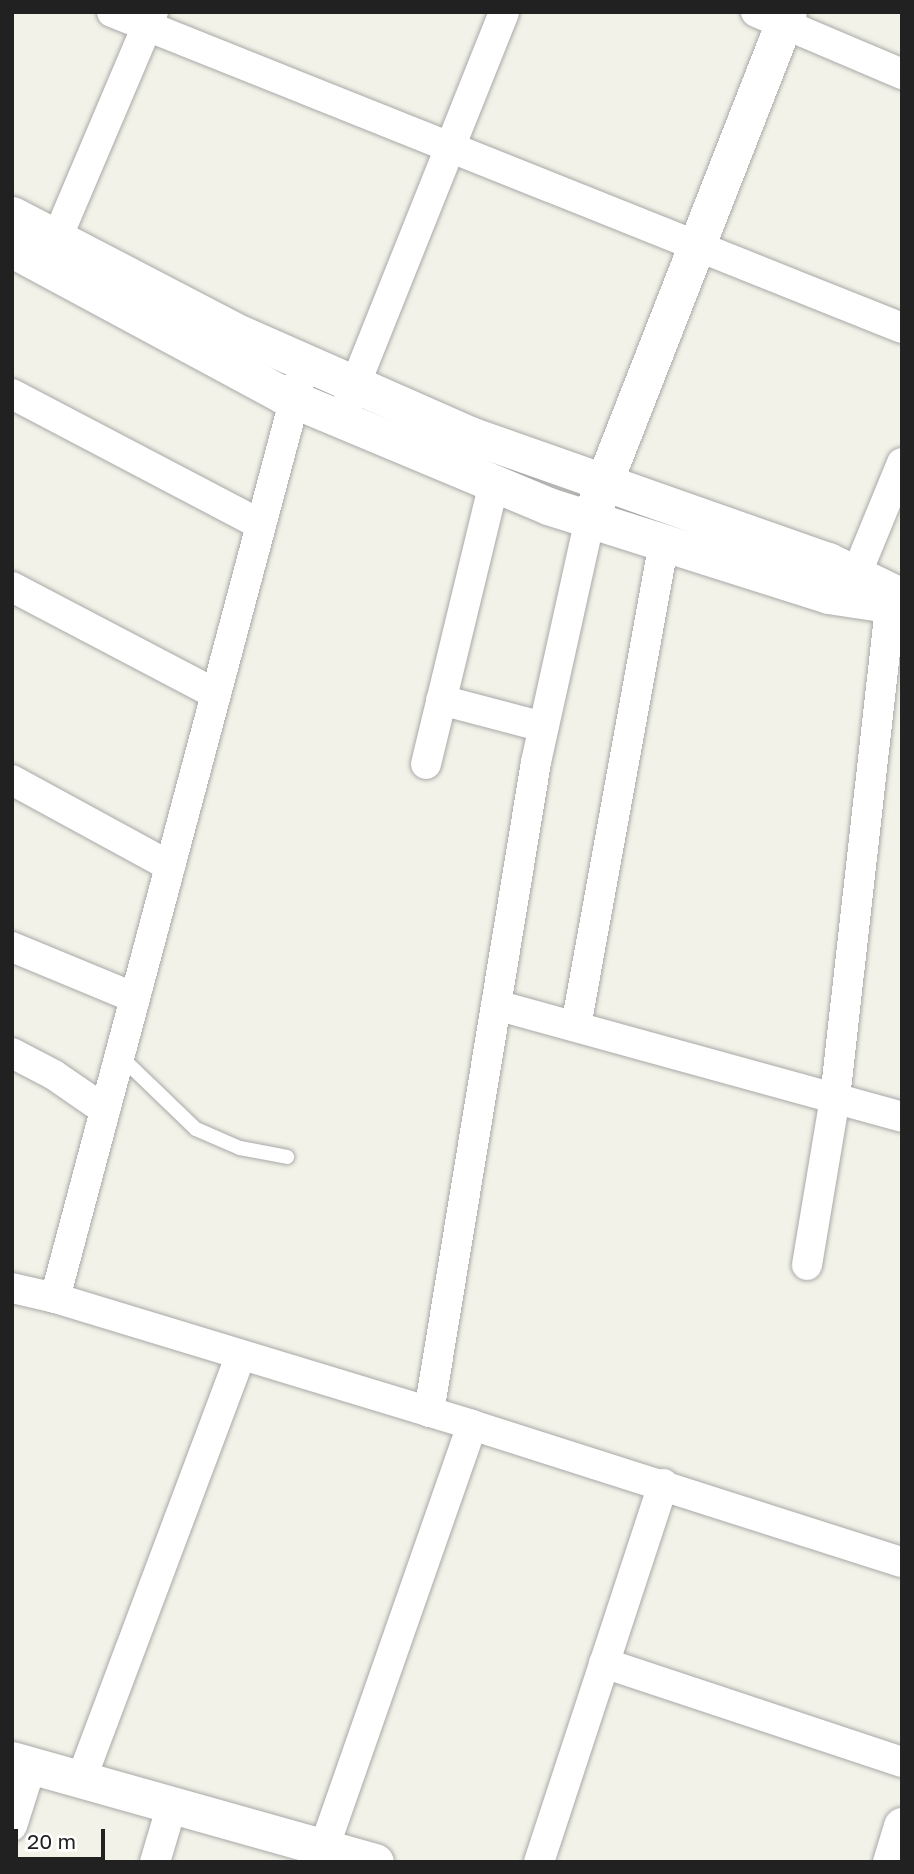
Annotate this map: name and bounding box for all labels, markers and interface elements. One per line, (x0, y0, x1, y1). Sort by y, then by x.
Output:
scale bar (18, 1814, 108, 1858)
text: 20 m (27, 1828, 76, 1854)

